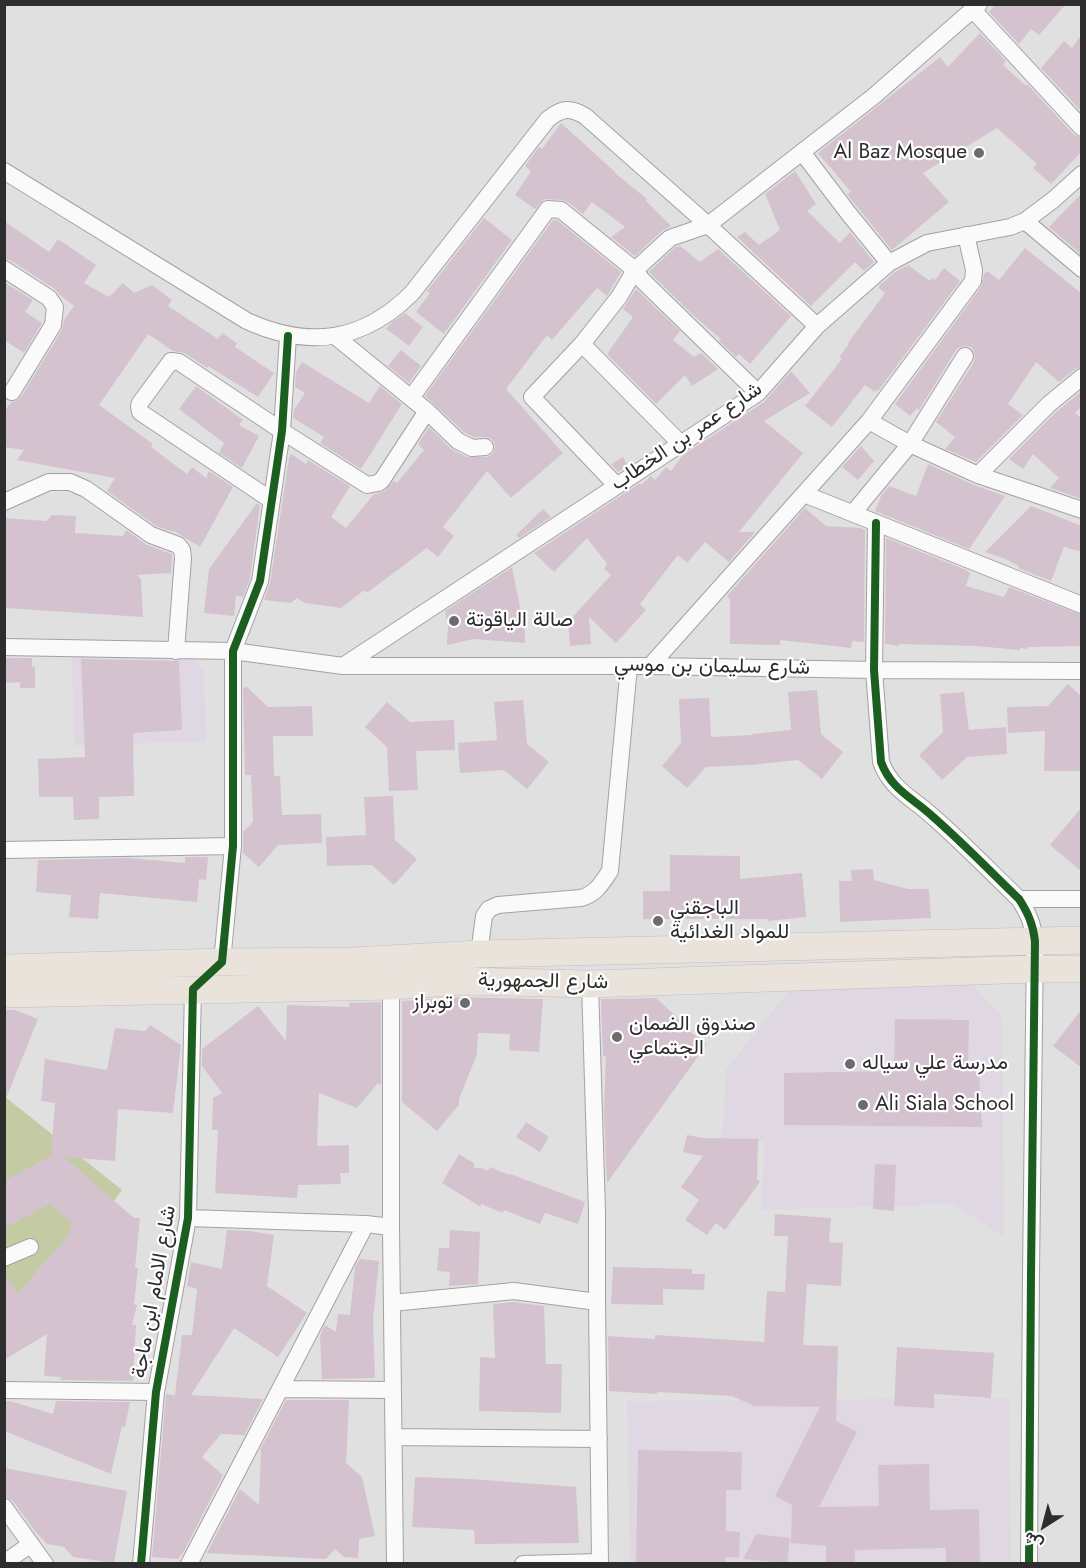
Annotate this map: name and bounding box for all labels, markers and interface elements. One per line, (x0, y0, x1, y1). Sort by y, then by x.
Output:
place label: Al Baz Mosque (833, 140, 967, 166)
marker: Al Baz Mosque (972, 146, 986, 160)
street label: شارع عمر بن الخطاب (607, 377, 767, 497)
place label: صالة الياقوتة (466, 608, 573, 634)
marker: صالة الياقوتة (447, 614, 461, 628)
street label: شارع سليمان بن موسي (614, 653, 810, 681)
place label: الباجقني للمواد الغدائية (670, 896, 789, 946)
marker: الباجقني للمواد الغدائية (651, 914, 665, 928)
street label: شارع الجمهورية (478, 968, 608, 996)
place label: توبراز (412, 990, 453, 1016)
marker: توبراز (458, 996, 472, 1010)
place label: صندوق الضمان الجتماعي (629, 1012, 756, 1062)
marker: صندوق الضمان الجتماعي (610, 1030, 624, 1044)
place label: مدرسة علي سياله (862, 1051, 1008, 1077)
marker: مدرسة علي سياله (843, 1057, 857, 1071)
place label: Ali Siala School (875, 1092, 1014, 1118)
marker: Ali Siala School (856, 1098, 870, 1112)
street label: شارع الامام ابن ماجة (127, 1204, 183, 1380)
north arrow (1014, 1496, 1074, 1556)
text: ش (1019, 1526, 1048, 1556)

